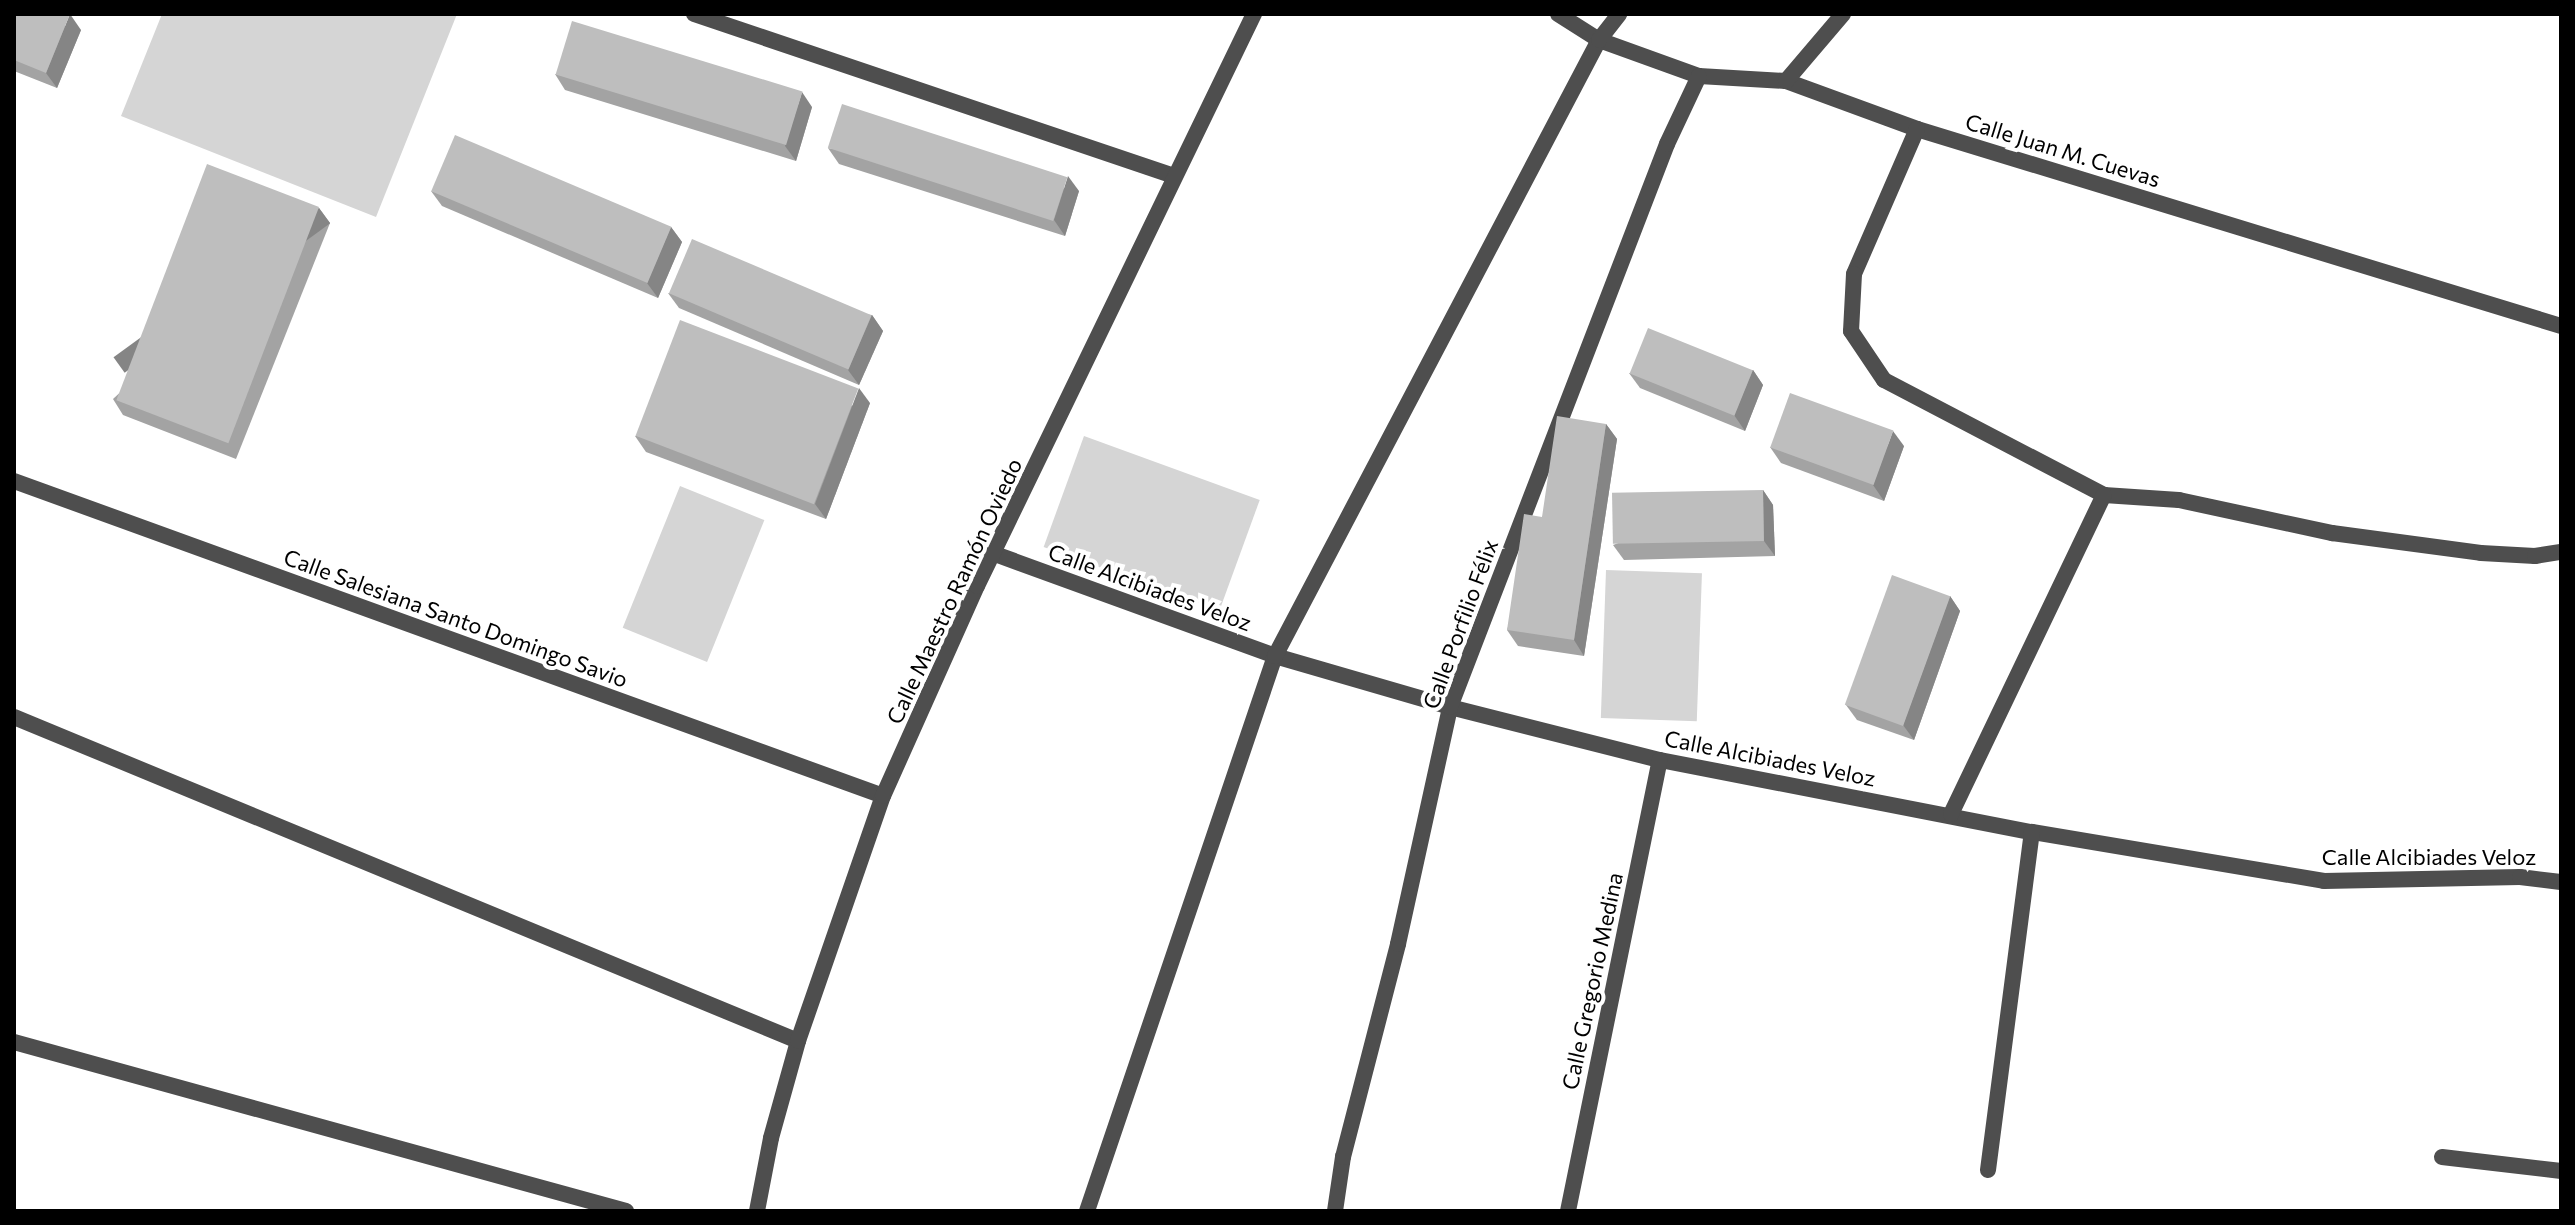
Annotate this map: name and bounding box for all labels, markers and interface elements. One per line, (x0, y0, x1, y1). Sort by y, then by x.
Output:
street label: Calle Juan M. Cuevas (1962, 108, 2164, 192)
street label: Calle Maestro Ramón Oviedo (881, 454, 1027, 728)
street label: Calle Porfilio Félix (1417, 536, 1503, 712)
street label: Calle Alcibiades Veloz (1045, 538, 1255, 636)
street label: Calle Salesiana Santo Domingo Savio (280, 543, 632, 693)
street label: Calle Alcibiades Veloz (1662, 725, 1878, 791)
street label: Calle Alcibiades Veloz (2322, 844, 2536, 870)
street label: Calle Gregorio Medina (1556, 870, 1628, 1092)

